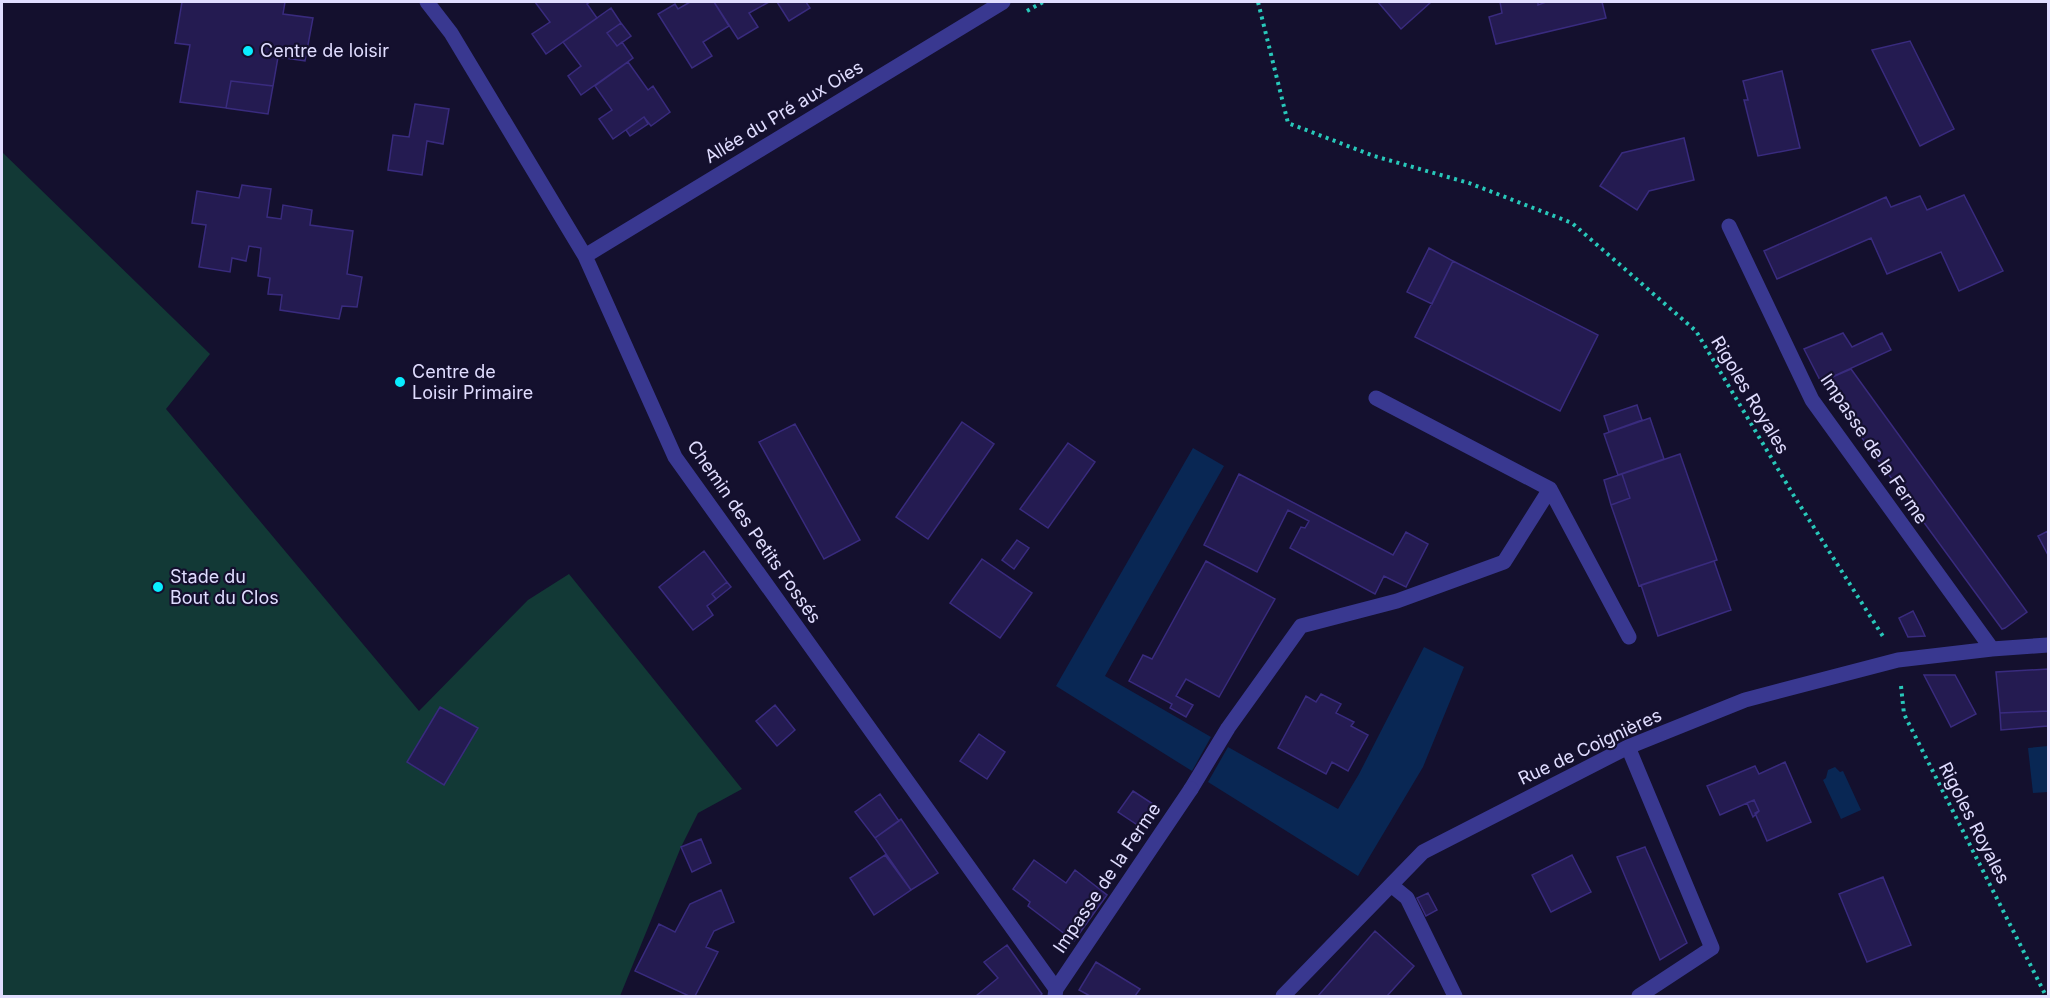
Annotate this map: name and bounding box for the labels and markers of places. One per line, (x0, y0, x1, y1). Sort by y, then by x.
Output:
place label: Centre de loisir (260, 40, 389, 61)
marker: Centre de loisir (241, 44, 255, 58)
place label: Centre de Loisir Primaire (412, 361, 533, 403)
marker: Centre de Loisir Primaire (393, 375, 407, 389)
place label: Stade du Bout du Clos (170, 566, 279, 608)
marker: Stade du Bout du Clos (151, 580, 165, 594)

